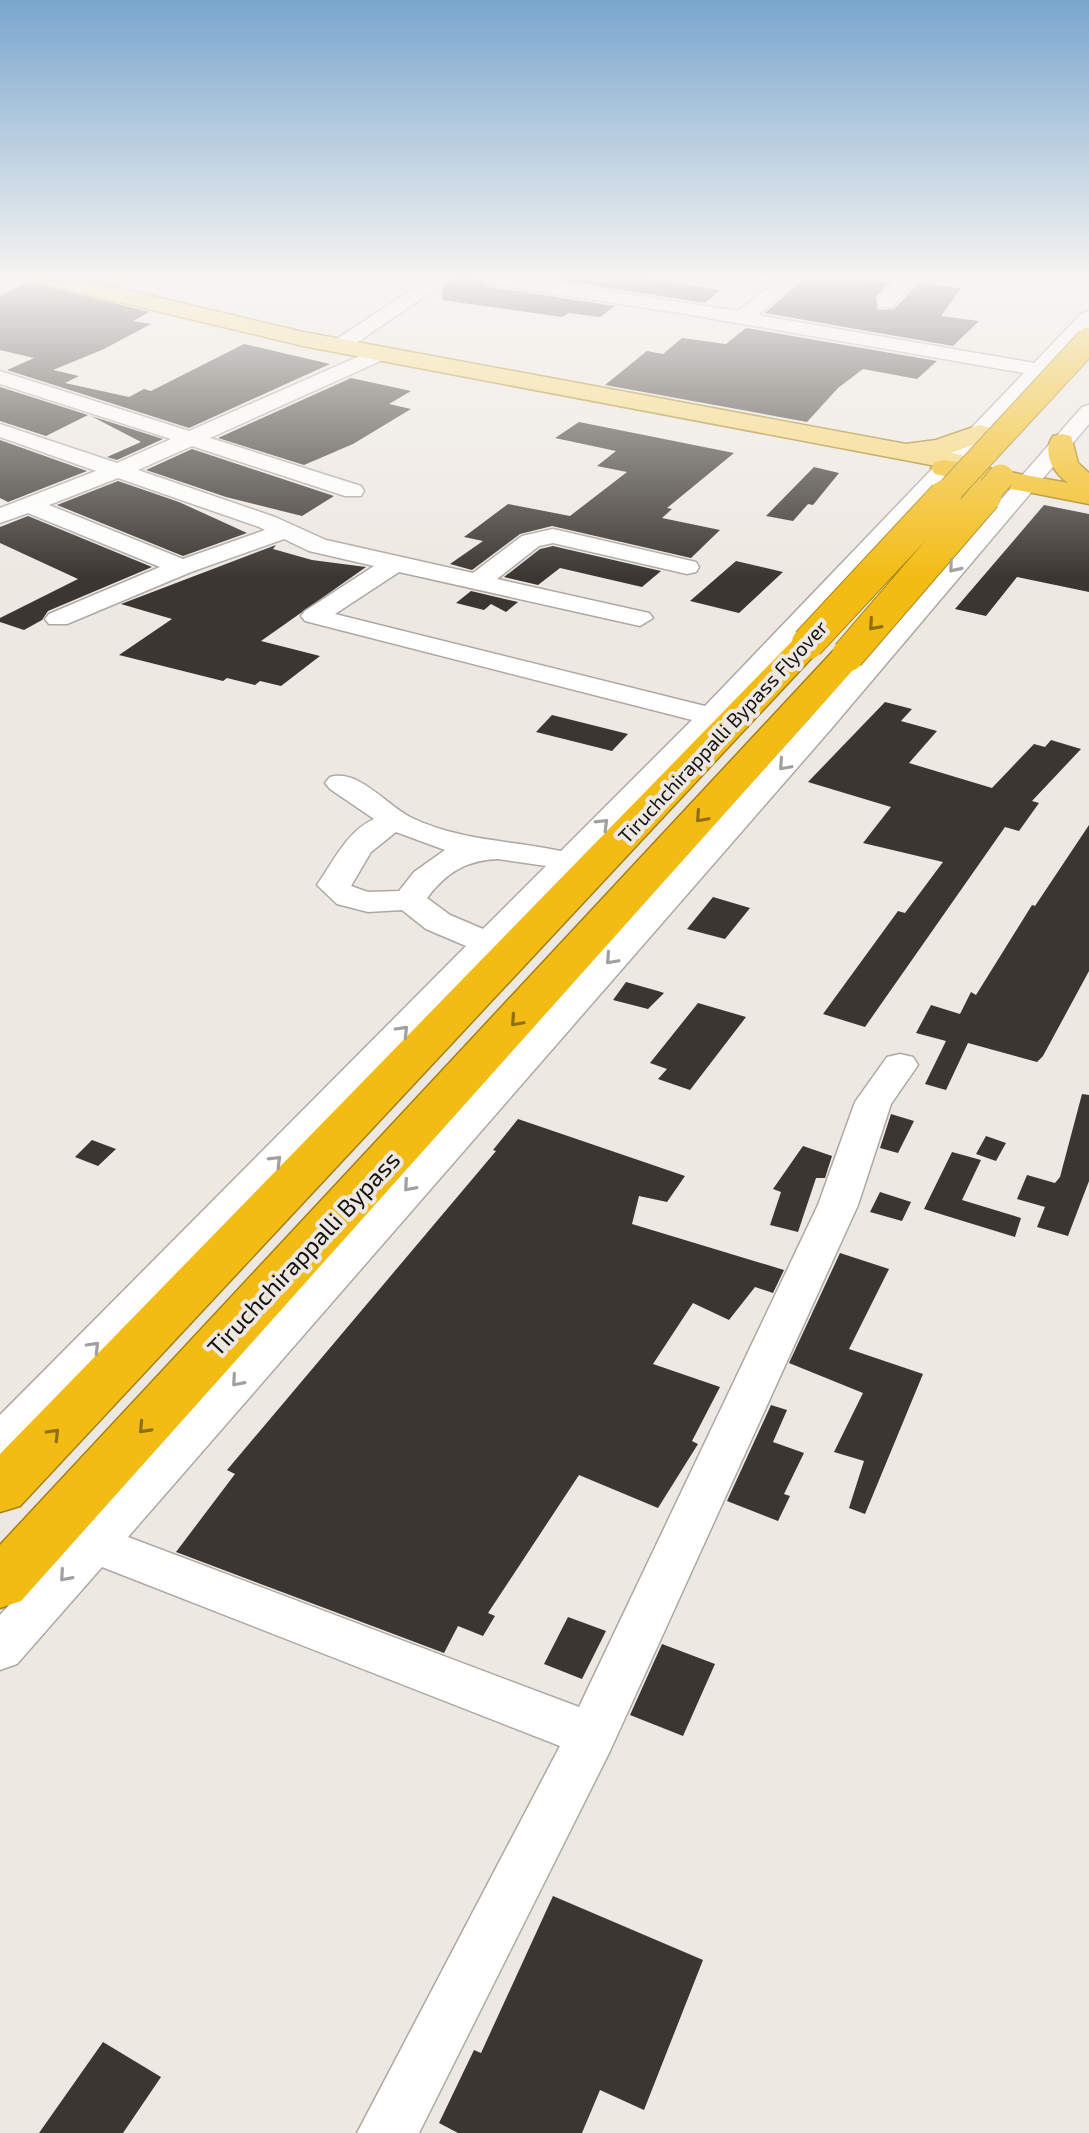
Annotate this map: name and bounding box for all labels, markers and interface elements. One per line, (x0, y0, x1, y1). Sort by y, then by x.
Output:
one-way arrow (949, 558, 963, 573)
street label: Tiruchchirappalli Bypass Flyover (613, 615, 832, 848)
one-way arrow (869, 616, 884, 630)
one-way arrow (780, 755, 794, 770)
one-way arrow (697, 807, 711, 822)
one-way arrow (594, 819, 608, 833)
one-way arrow (607, 949, 621, 964)
one-way arrow (512, 1012, 526, 1027)
one-way arrow (393, 1026, 408, 1040)
street label: Tiruchchirappalli Bypass (201, 1145, 405, 1361)
one-way arrow (266, 1156, 281, 1170)
one-way arrow (405, 1176, 419, 1191)
one-way arrow (85, 1342, 99, 1356)
one-way arrow (233, 1371, 247, 1386)
one-way arrow (140, 1418, 154, 1433)
one-way arrow (45, 1429, 59, 1443)
one-way arrow (60, 1566, 75, 1581)

